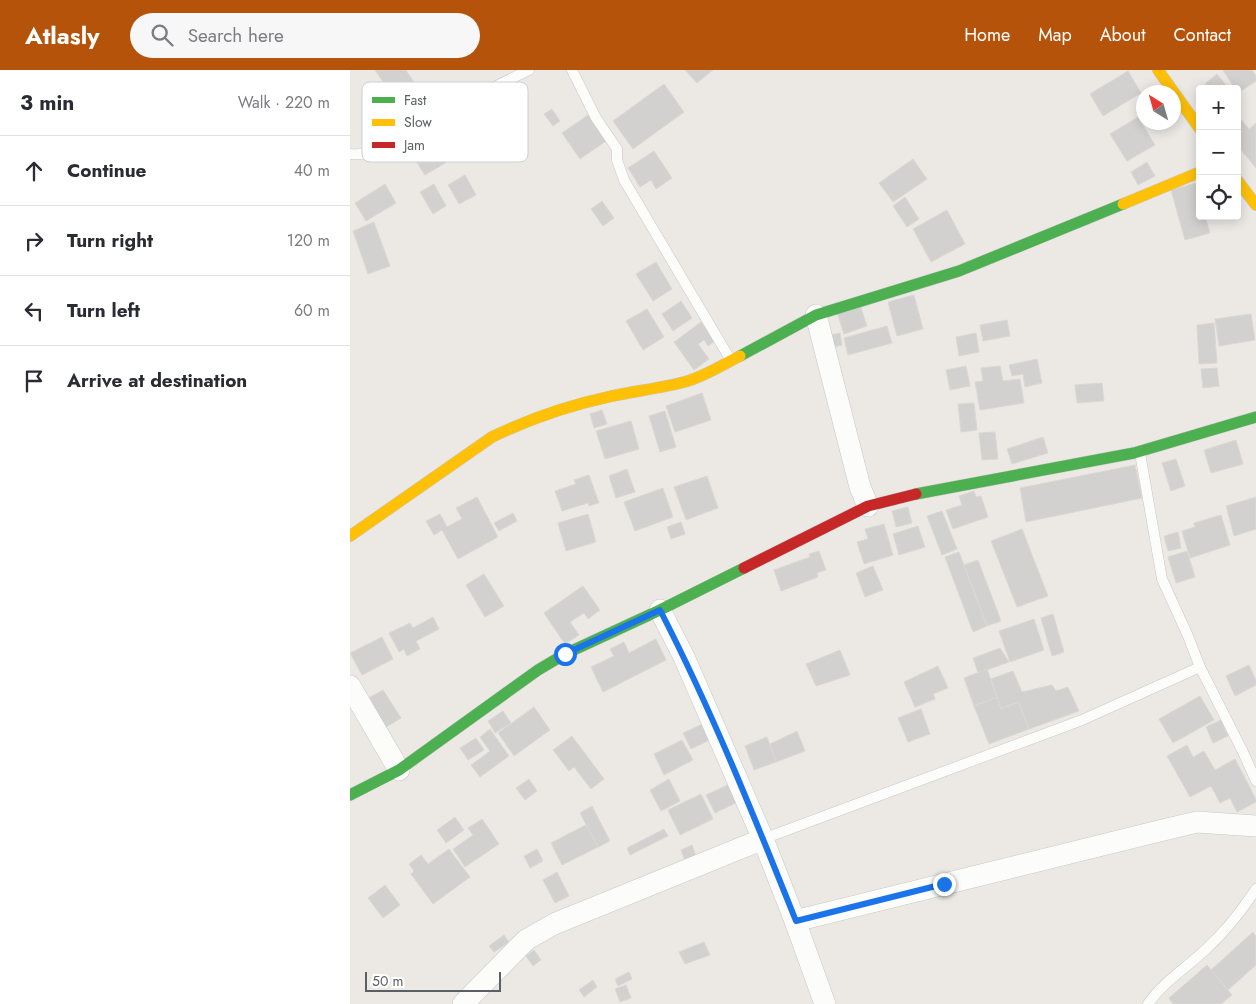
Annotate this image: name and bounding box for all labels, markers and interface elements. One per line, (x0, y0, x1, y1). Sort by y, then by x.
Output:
search box (130, 13, 480, 58)
text: Atlasly (25, 18, 100, 53)
icon: search (148, 21, 176, 49)
text: Search here (188, 22, 284, 49)
text: Home (964, 22, 1010, 48)
text: Map (1038, 22, 1072, 48)
text: About (1100, 22, 1145, 48)
text: Contact (1173, 22, 1231, 48)
legend (362, 82, 528, 162)
north arrow (1136, 85, 1181, 130)
map controls (1196, 85, 1241, 220)
button: + (1196, 85, 1241, 130)
text: 3 min (20, 88, 74, 118)
text: Fast (404, 90, 427, 110)
text: Walk · 220 m (238, 91, 330, 114)
text: Slow (404, 112, 432, 132)
button: − (1196, 130, 1241, 175)
text: Jam (402, 135, 425, 155)
icon: ahead (20, 157, 48, 185)
text: Continue (67, 157, 146, 184)
text: 40 m (294, 159, 330, 182)
button: locate (1196, 175, 1241, 220)
icon: right (20, 227, 48, 255)
text: Turn right (67, 227, 153, 254)
text: 120 m (287, 229, 330, 252)
icon: left (20, 297, 48, 325)
text: Turn left (67, 297, 140, 324)
text: 60 m (294, 299, 330, 322)
icon: arrive (20, 367, 48, 395)
text: Arrive at destination (67, 367, 247, 394)
route start (554, 643, 577, 666)
route end (933, 873, 956, 896)
scale bar (365, 969, 501, 992)
text: 50 m (372, 971, 403, 991)

